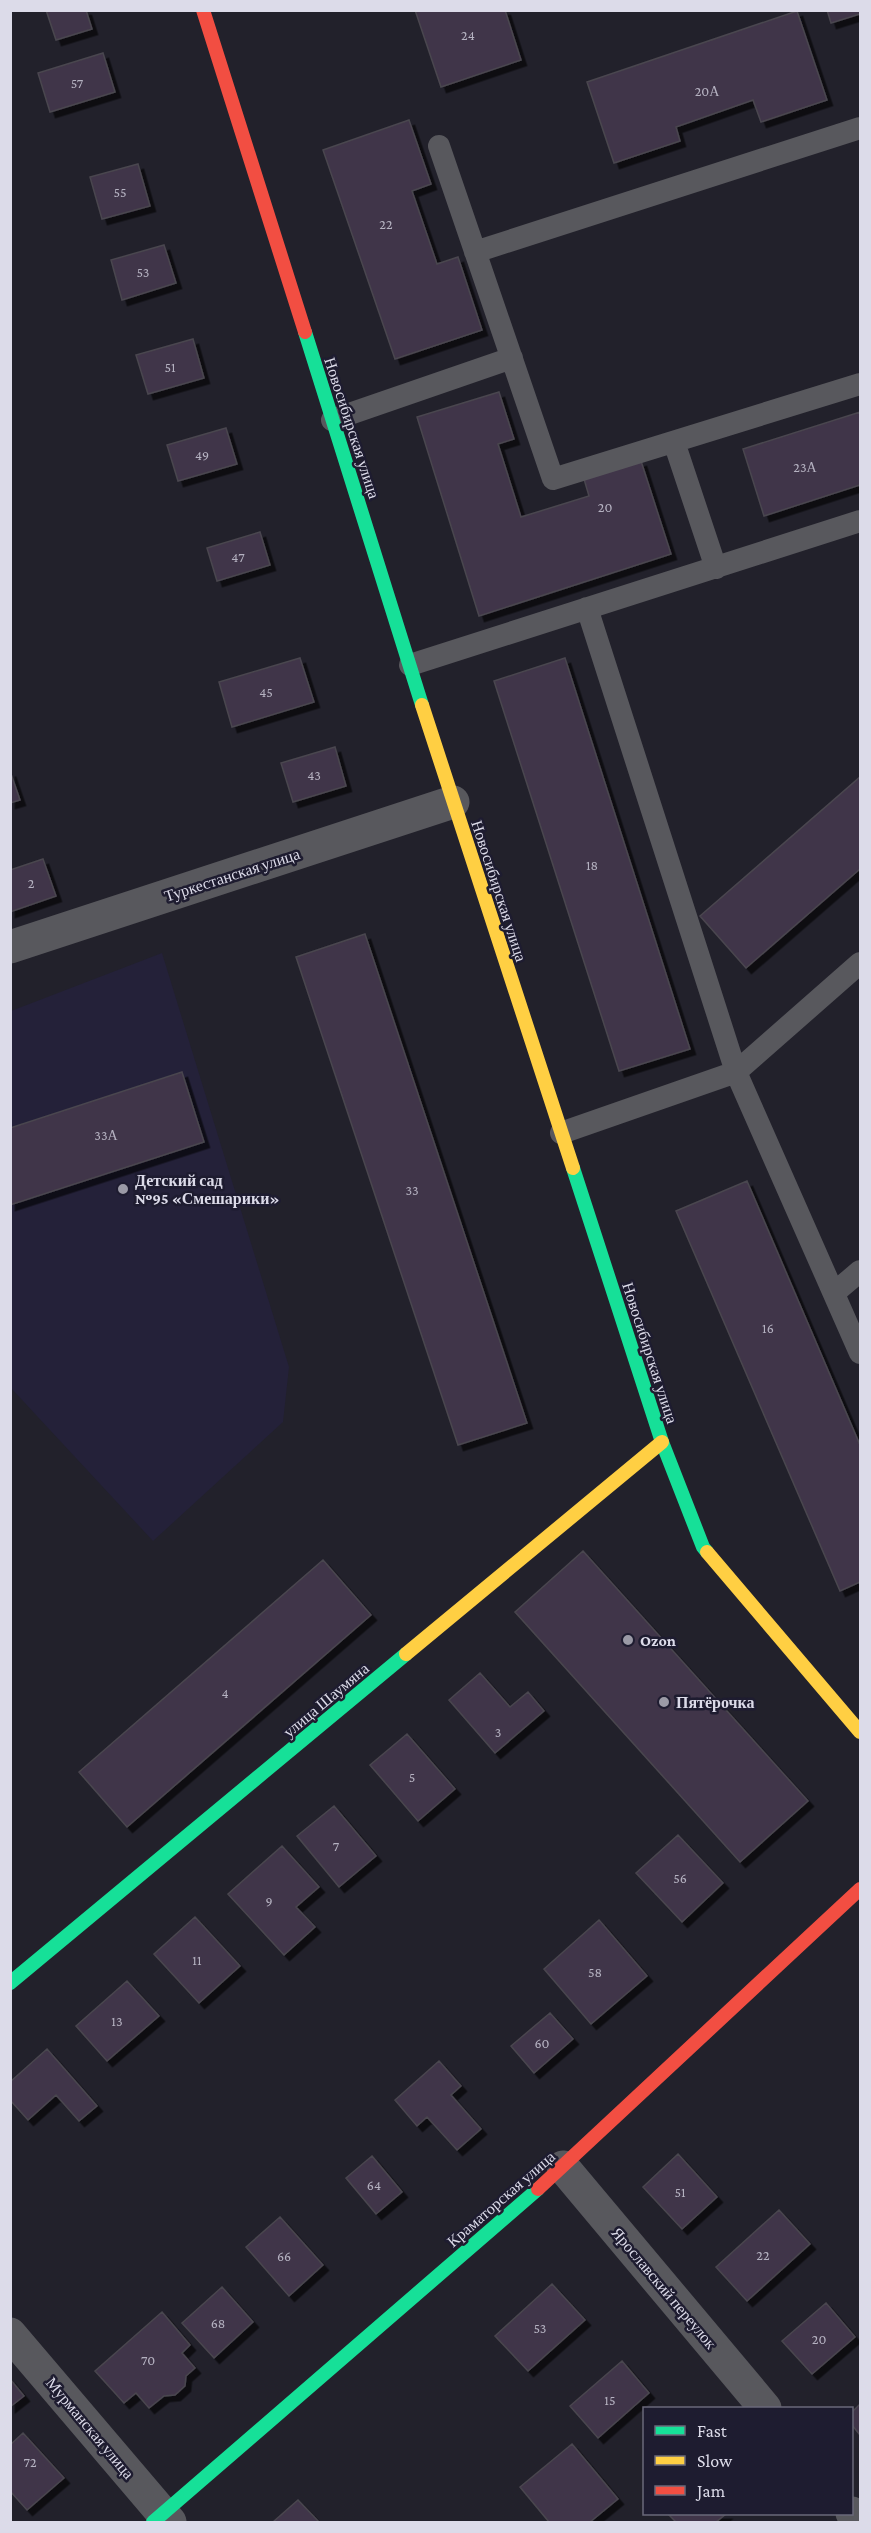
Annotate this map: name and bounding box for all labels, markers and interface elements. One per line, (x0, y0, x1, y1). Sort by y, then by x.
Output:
house number: 24 (461, 27, 475, 43)
house number: 57 (71, 75, 84, 91)
house number: 20А (695, 83, 720, 99)
house number: 55 (113, 184, 127, 200)
house number: 22 (379, 216, 393, 232)
house number: 53 (136, 264, 150, 280)
street label: Новосибирская улица (320, 355, 383, 501)
house number: 51 (164, 359, 176, 375)
house number: 49 (195, 447, 209, 463)
house number: 23А (793, 459, 818, 475)
house number: 20 (598, 499, 612, 515)
house number: 47 (231, 549, 245, 565)
house number: 45 (259, 684, 273, 700)
house number: 43 (307, 767, 321, 783)
street label: Новосибирская улица (467, 818, 530, 964)
street label: Туркестанская улица (162, 845, 302, 906)
house number: 18 (586, 857, 598, 873)
house number: 2 (28, 875, 35, 891)
house number: 33А (94, 1127, 119, 1143)
place label: Детский сад №95 «Смешарики» (135, 1172, 279, 1208)
marker: Детский сад №95 «Смешарики» (116, 1182, 130, 1196)
house number: 33 (405, 1182, 419, 1198)
street label: Новосибирская улица (618, 1280, 681, 1426)
house number: 16 (762, 1320, 774, 1336)
place label: Ozon (640, 1632, 676, 1649)
marker: Ozon (621, 1633, 635, 1647)
street label: улица Шаумяна (280, 1659, 373, 1741)
house number: 4 (221, 1685, 229, 1701)
place label: Пятёрочка (676, 1694, 755, 1712)
marker: Пятёрочка (657, 1695, 671, 1709)
house number: 3 (495, 1724, 501, 1740)
house number: 5 (409, 1769, 415, 1785)
house number: 7 (333, 1838, 340, 1854)
house number: 56 (673, 1870, 687, 1886)
house number: 9 (265, 1893, 273, 1909)
house number: 11 (192, 1952, 202, 1968)
house number: 58 (588, 1964, 602, 1980)
house number: 13 (111, 2013, 123, 2029)
house number: 60 (534, 2035, 550, 2051)
street label: Краматорская улица (444, 2148, 559, 2251)
house number: 64 (367, 2177, 381, 2193)
house number: 51 (674, 2184, 686, 2200)
street label: Ярославский переулок (608, 2224, 720, 2353)
house number: 22 (756, 2247, 770, 2263)
house number: 66 (277, 2248, 291, 2264)
house number: 68 (211, 2315, 225, 2331)
house number: 53 (533, 2320, 547, 2336)
house number: 20 (812, 2331, 826, 2347)
house number: 70 (141, 2352, 155, 2368)
street label: Мурманская улица (42, 2374, 137, 2483)
house number: 15 (604, 2392, 616, 2408)
legend (643, 2407, 853, 2515)
text: Fast (697, 2421, 728, 2441)
text: Slow (697, 2451, 733, 2471)
house number: 72 (23, 2454, 37, 2470)
text: Jam (695, 2481, 726, 2501)

